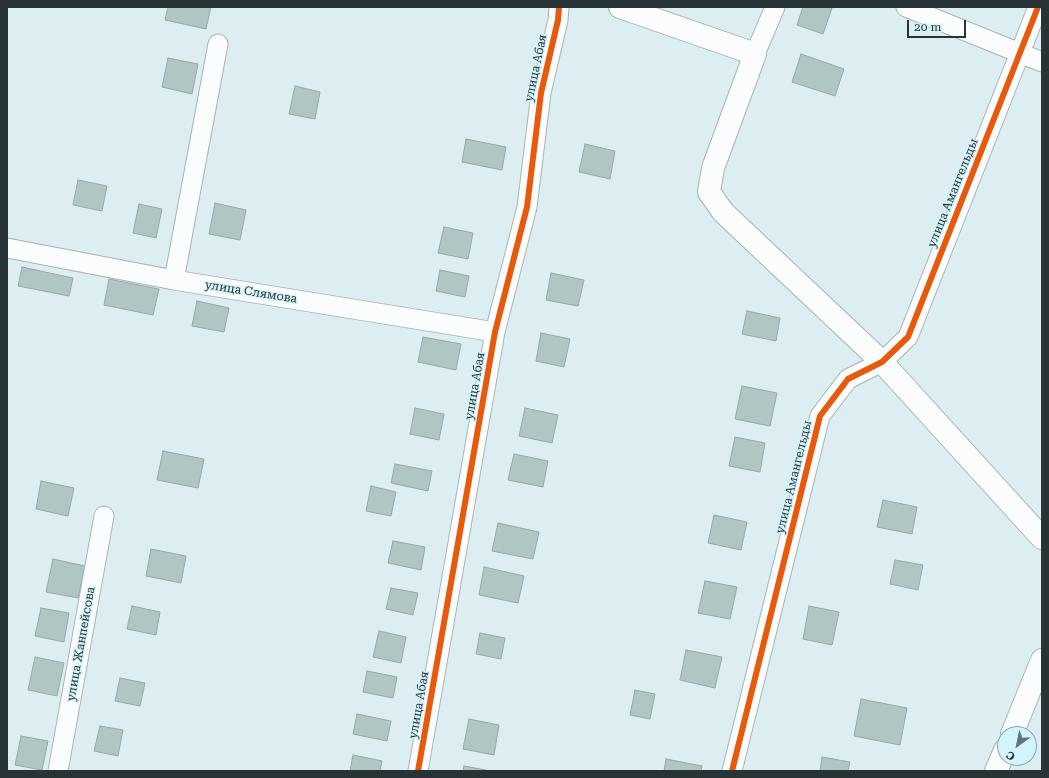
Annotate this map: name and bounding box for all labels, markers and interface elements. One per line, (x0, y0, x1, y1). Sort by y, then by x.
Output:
scale bar (909, 12, 968, 38)
text: 20 m (914, 20, 941, 34)
street label: улица Абая (522, 33, 550, 103)
street label: улица Амангельды (925, 136, 981, 250)
street label: улица Слямова (204, 278, 298, 306)
street label: улица Абая (462, 351, 488, 421)
street label: улица Амангельды (773, 419, 815, 535)
street label: улица Жанпейсова (64, 586, 98, 702)
street label: улица Абая (406, 670, 432, 740)
north arrow (997, 726, 1037, 766)
text: С (1004, 748, 1018, 763)

